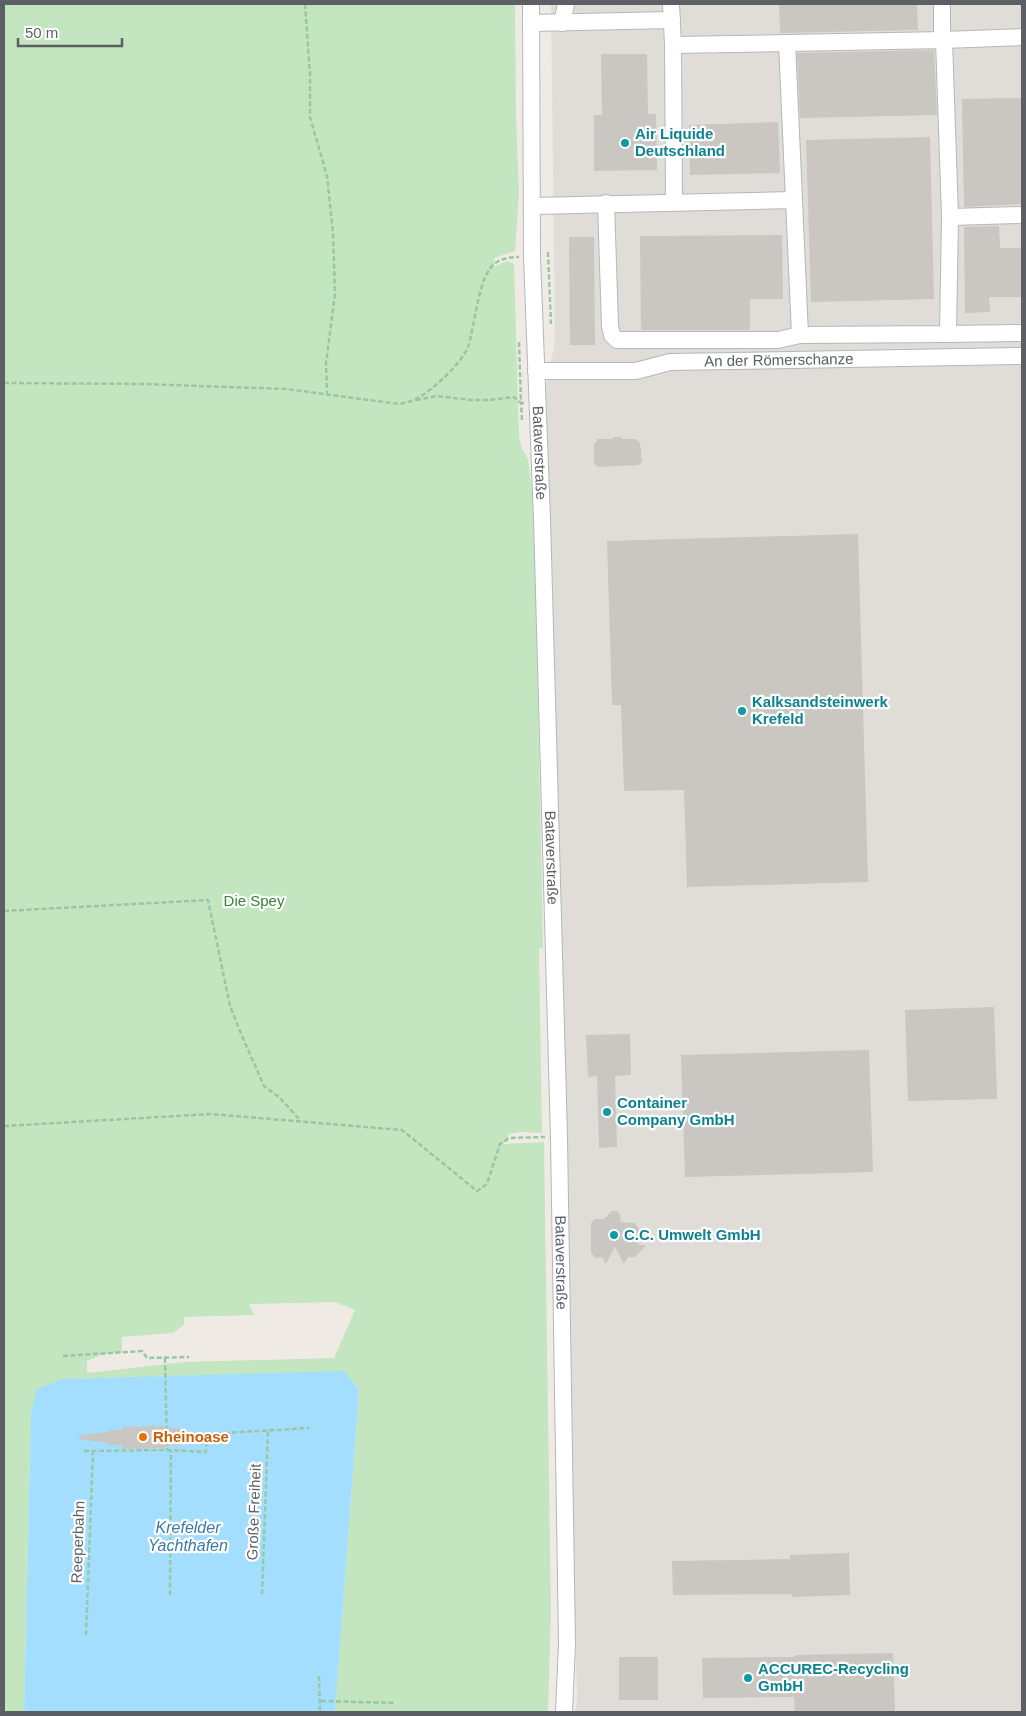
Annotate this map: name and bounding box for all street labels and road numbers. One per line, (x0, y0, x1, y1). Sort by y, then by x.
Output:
street label: An der Römerschanze (704, 350, 854, 369)
street label: Bataverstraße (530, 405, 550, 500)
street label: Bataverstraße (542, 810, 562, 905)
street label: Bataverstraße (552, 1215, 571, 1310)
street label: Große Freiheit (243, 1463, 264, 1561)
street label: Reeperbahn (68, 1500, 87, 1584)

